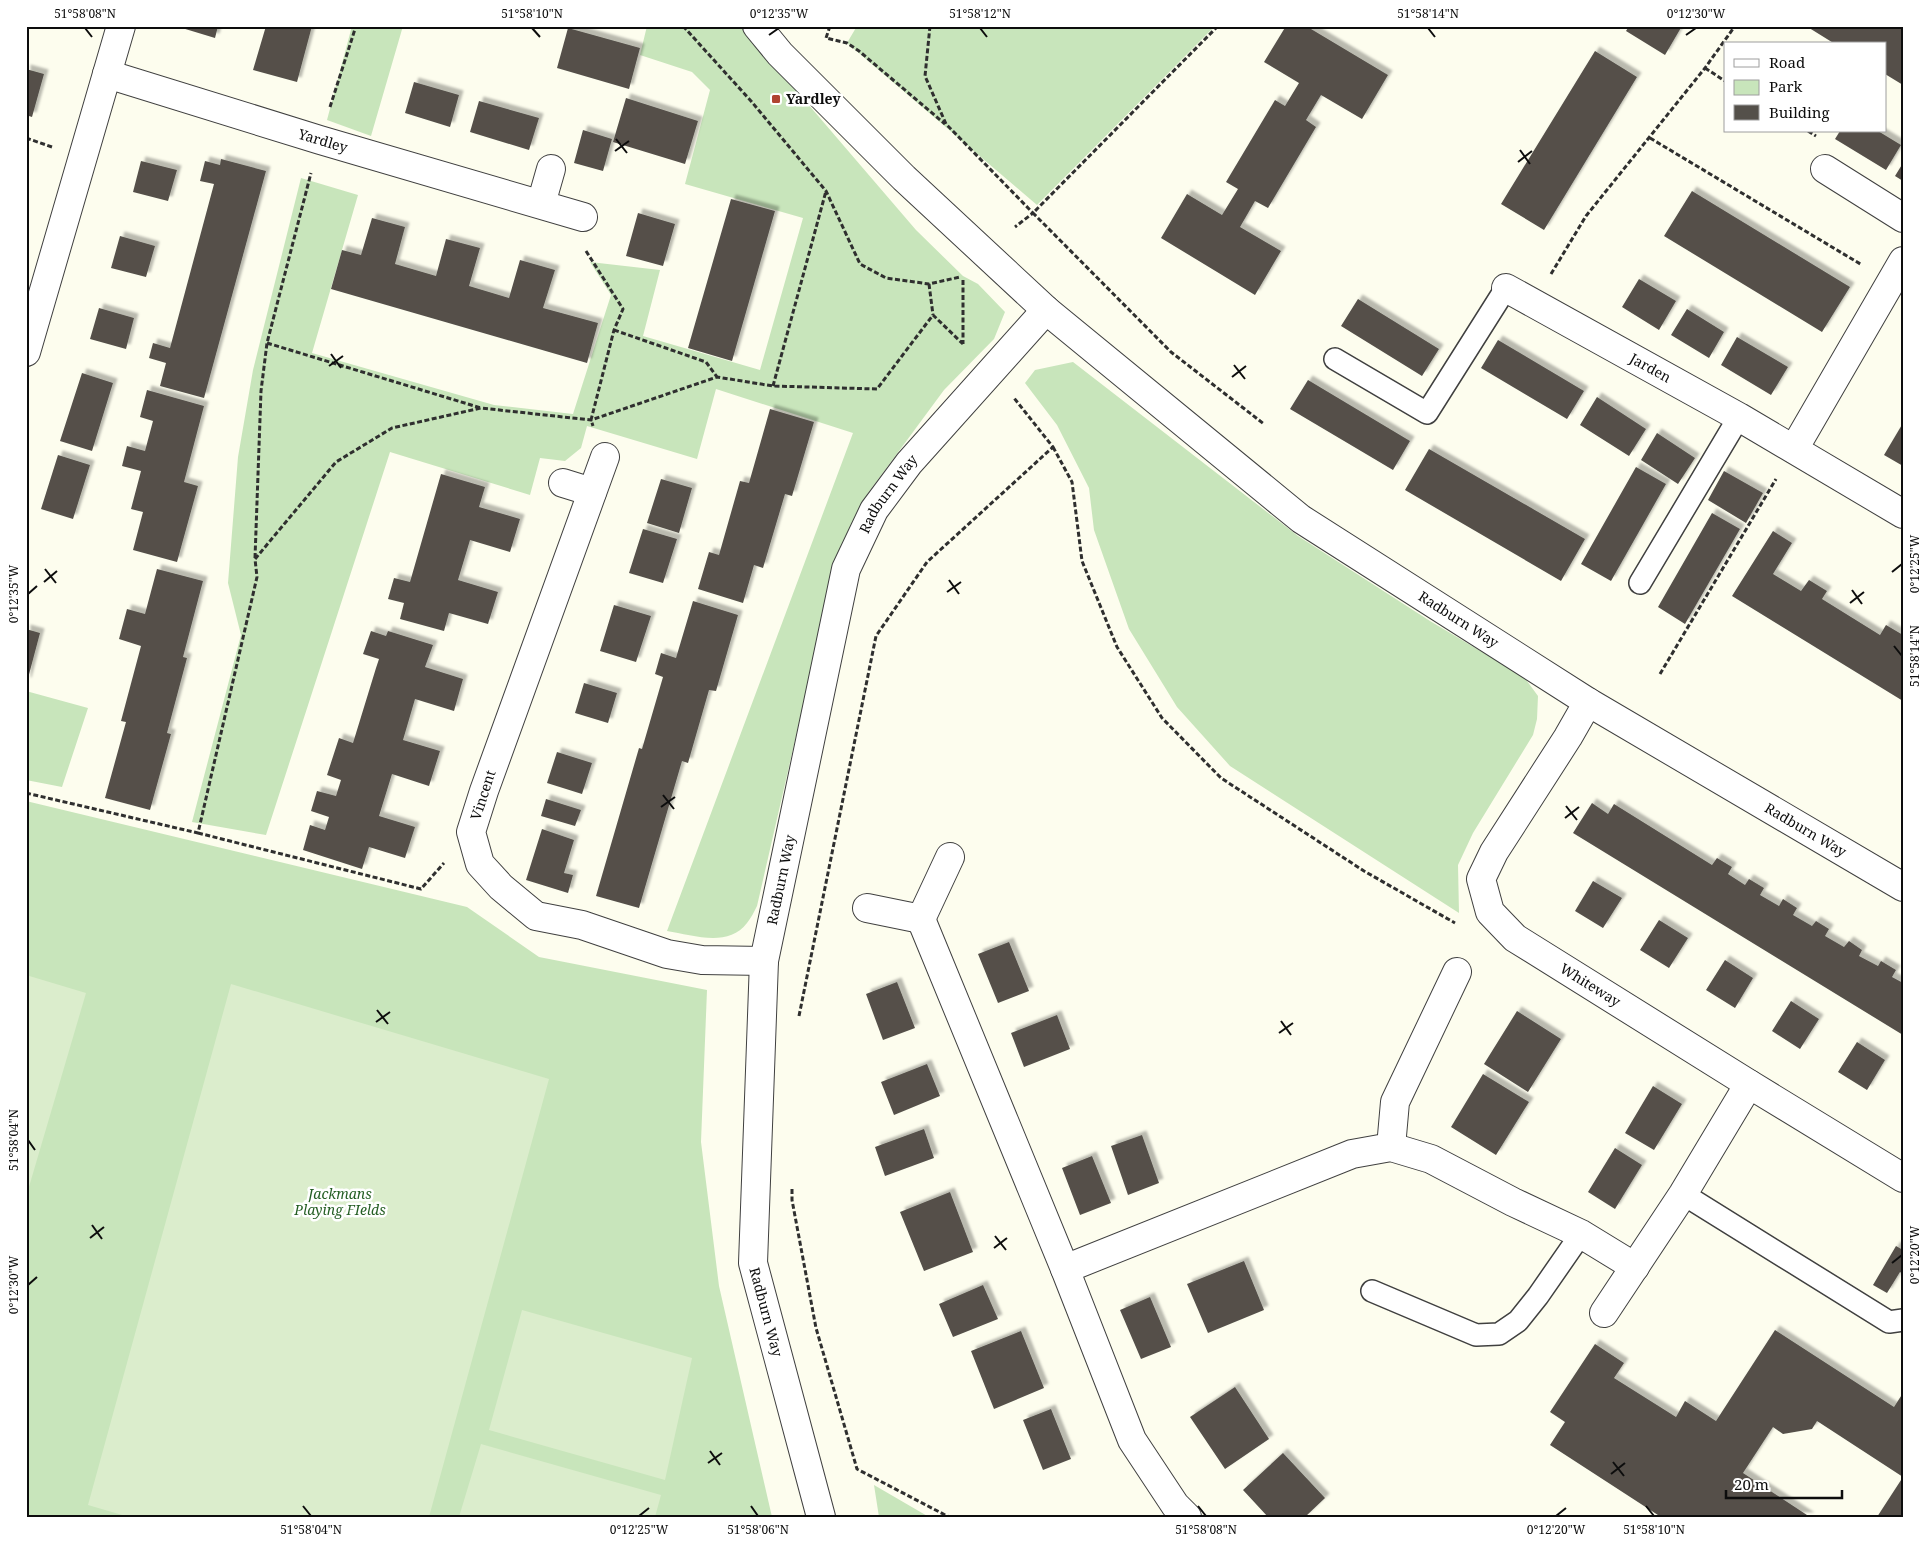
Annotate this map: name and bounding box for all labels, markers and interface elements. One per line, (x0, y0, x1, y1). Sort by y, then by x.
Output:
text: 51°58'08"N (54, 5, 116, 22)
text: 51°58'10"N (501, 5, 563, 22)
text: 0°12'35"W (750, 5, 809, 22)
text: 51°58'12"N (949, 5, 1011, 22)
text: 51°58'14"N (1397, 5, 1459, 22)
text: 0°12'30"W (1667, 5, 1726, 22)
legend (1724, 42, 1886, 132)
text: Road (1769, 52, 1805, 72)
text: Park (1769, 76, 1803, 96)
place label: Yardley (786, 89, 842, 108)
marker: Yardley (770, 93, 782, 105)
text: Building (1769, 102, 1830, 122)
street label: Yardley (295, 124, 350, 157)
street label: Jarden (1626, 348, 1675, 387)
street label: Radburn Way (854, 450, 921, 536)
text: 0°12'25"W (1906, 534, 1923, 593)
text: 0°12'35"W (5, 564, 22, 623)
street label: Radburn Way (1415, 586, 1503, 652)
text: 51°58'14"N (1906, 625, 1923, 687)
street label: Vincent (466, 767, 500, 822)
street label: Radburn Way (1762, 798, 1850, 861)
street label: Radburn Way (762, 833, 799, 927)
street label: Whiteway (1557, 958, 1624, 1011)
text: 51°58'04"N (5, 1109, 22, 1171)
park label: Jackmans Playing FIelds (293, 1184, 386, 1219)
text: 0°12'20"W (1906, 1225, 1923, 1284)
text: 0°12'30"W (5, 1255, 22, 1314)
street label: Radburn Way (745, 1265, 788, 1359)
scale bar (1726, 1468, 1843, 1500)
text: 20 m (1734, 1474, 1769, 1494)
text: 51°58'04"N (280, 1521, 342, 1538)
text: 0°12'25"W (610, 1521, 669, 1538)
text: 51°58'06"N (727, 1521, 789, 1538)
text: 51°58'08"N (1175, 1521, 1237, 1538)
text: 0°12'20"W (1527, 1521, 1586, 1538)
text: 51°58'10"N (1623, 1521, 1685, 1538)

